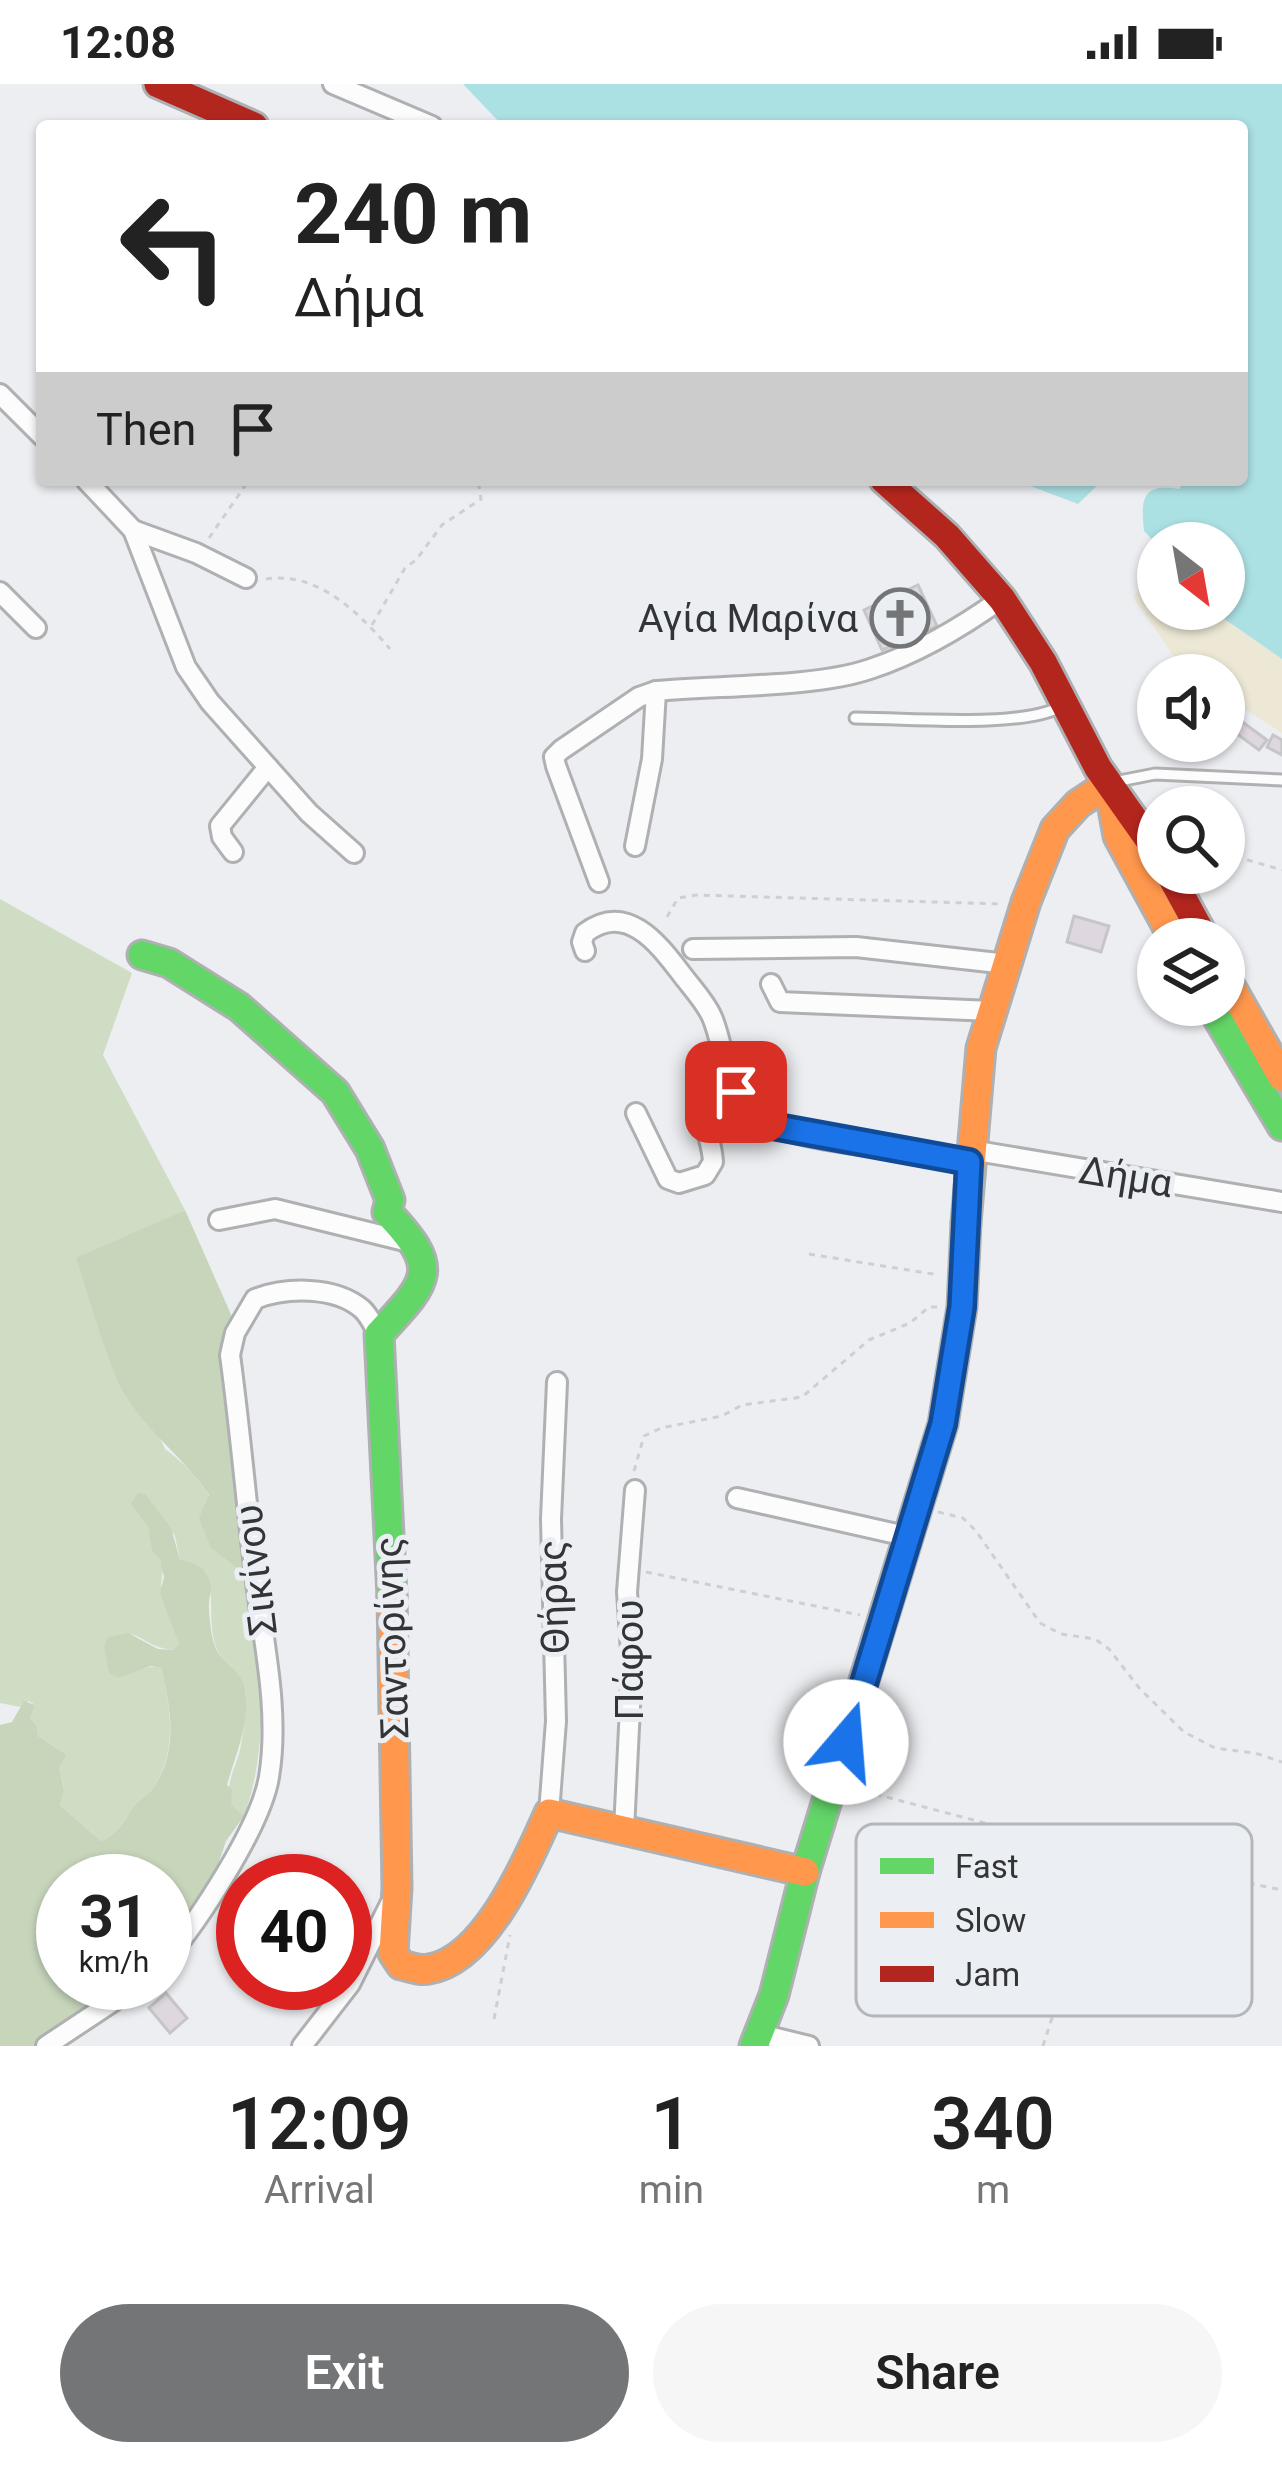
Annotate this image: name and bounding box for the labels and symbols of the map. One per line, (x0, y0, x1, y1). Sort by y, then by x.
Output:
north arrow (1137, 522, 1245, 630)
church icon: Αγία Μαρίνα (869, 587, 931, 649)
place label: Αγία Μαρίνα (638, 596, 858, 642)
pin (685, 1041, 787, 1143)
street label: Δήμα (1076, 1147, 1176, 1207)
street label: Σικίνου (225, 1502, 287, 1638)
street label: Σαντορίνης (365, 1536, 419, 1740)
street label: Θήρας (529, 1539, 579, 1655)
street label: Πάφου (607, 1600, 653, 1720)
position arrow (783, 1679, 909, 1805)
legend (856, 1824, 1252, 2016)
text: Fast (955, 1847, 1018, 1886)
speed limit sign: 40 (216, 1854, 372, 2010)
text: Slow (955, 1901, 1026, 1940)
text: Jam (955, 1955, 1020, 1994)

